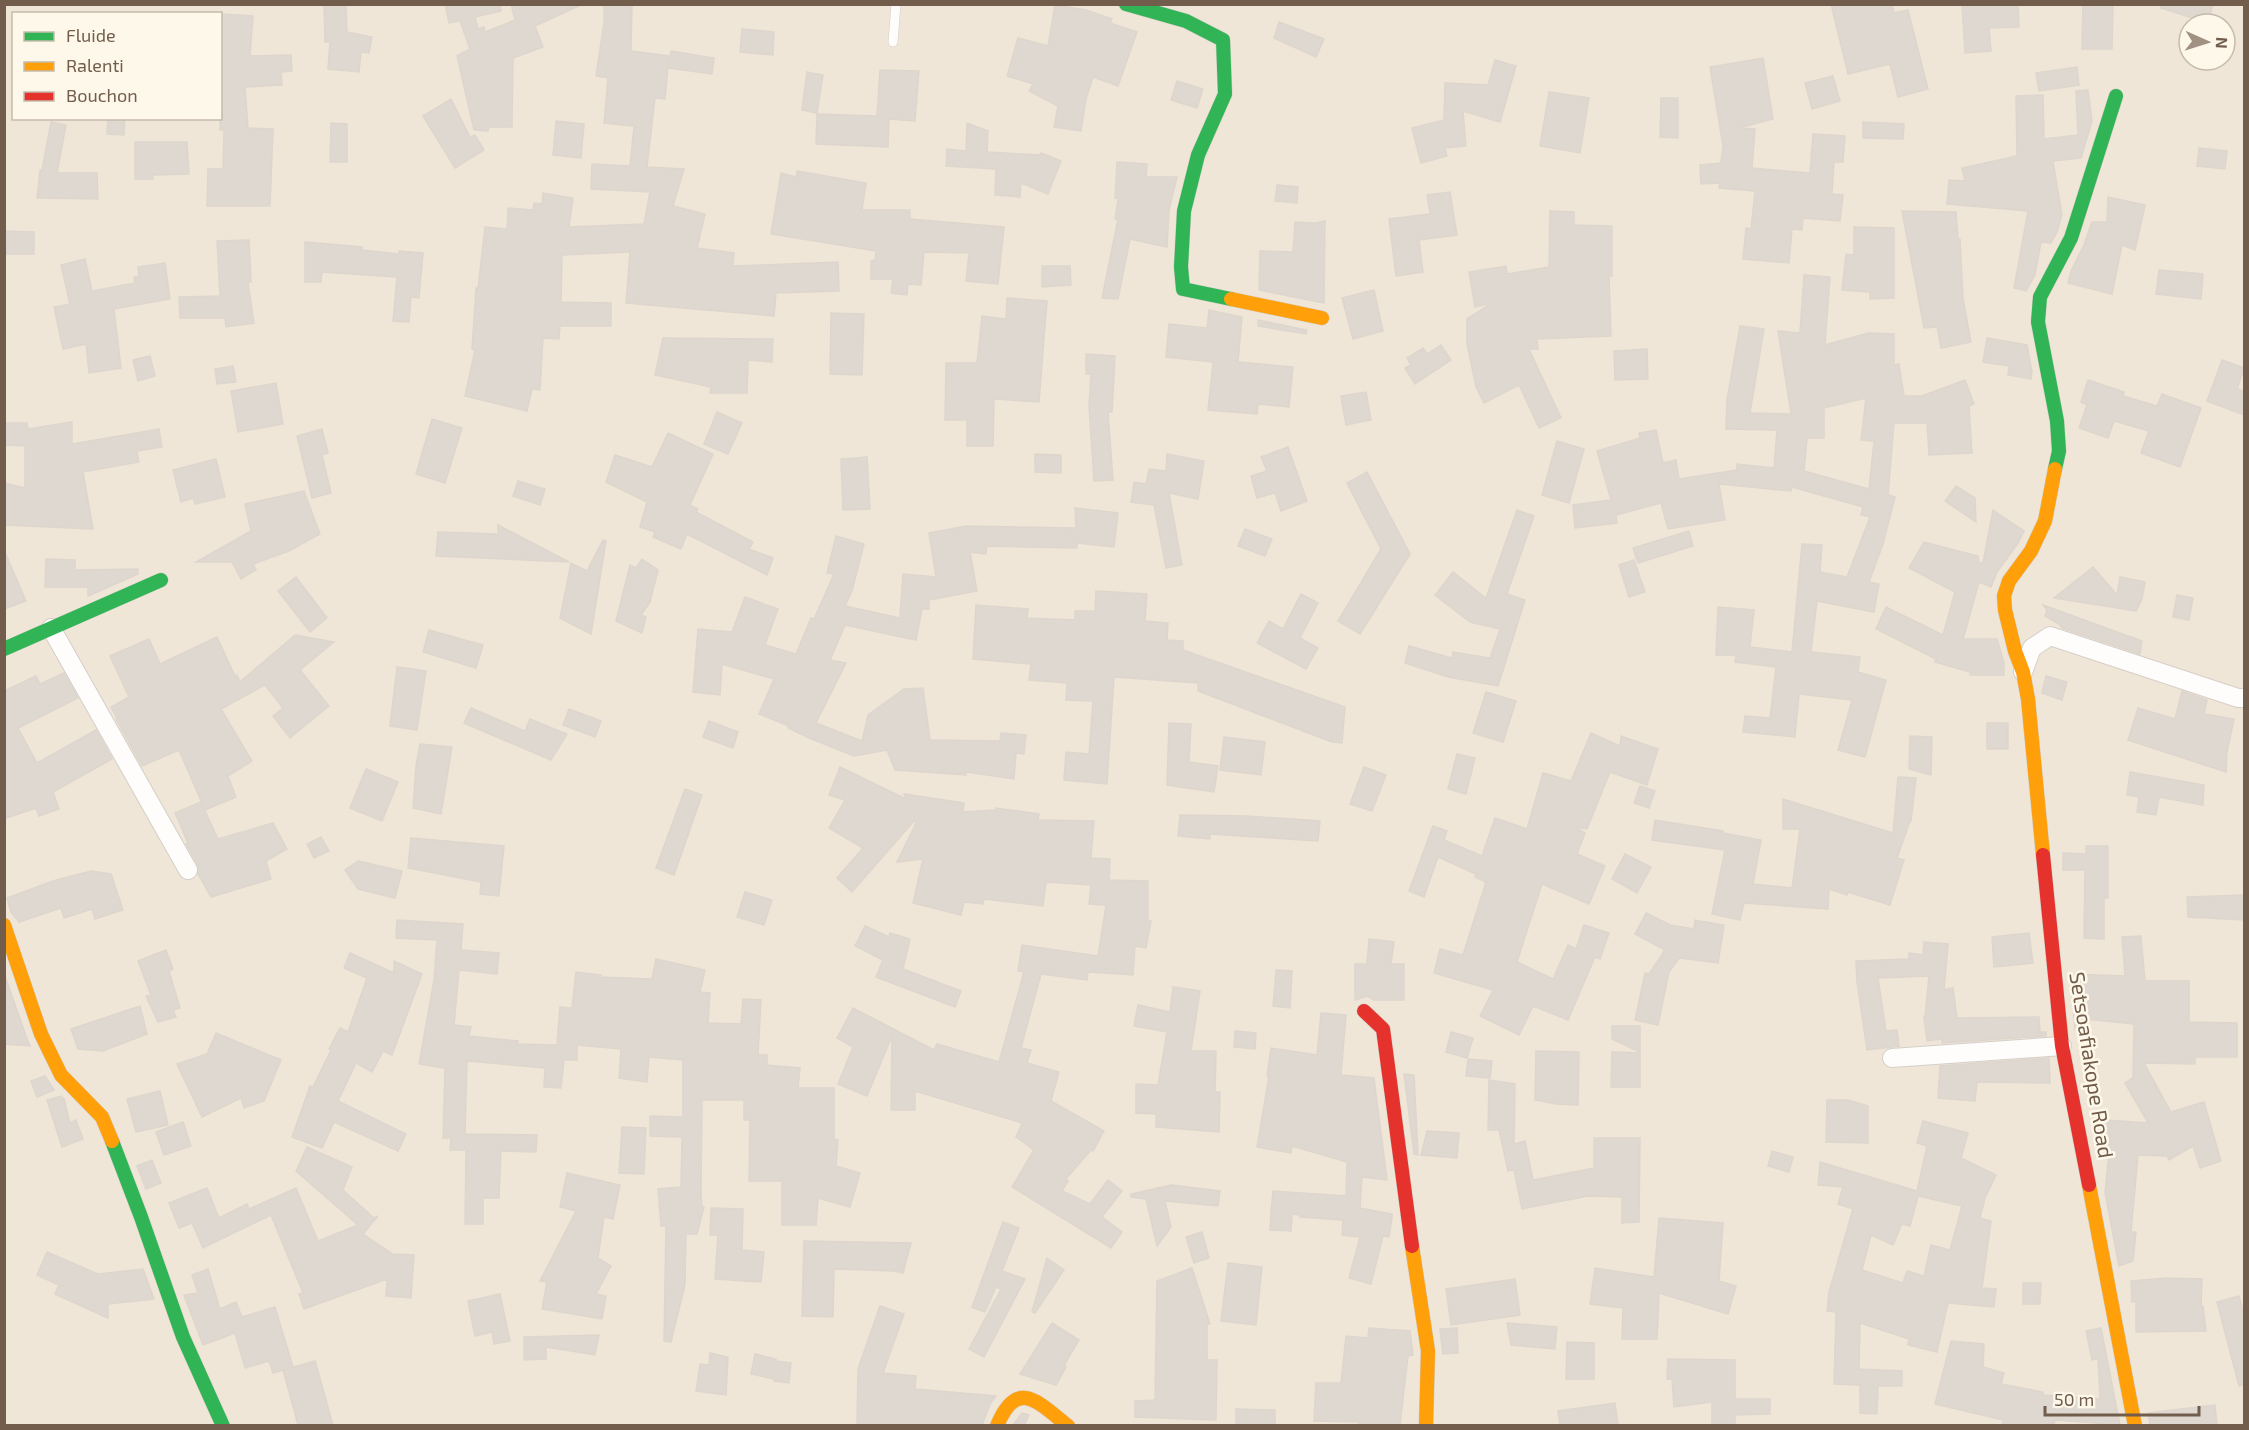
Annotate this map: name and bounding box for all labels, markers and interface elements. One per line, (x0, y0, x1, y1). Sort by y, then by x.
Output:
legend (12, 12, 222, 120)
north arrow (2177, 12, 2237, 72)
text: Fluide (66, 24, 116, 46)
text: N (2213, 37, 2232, 49)
text: Ralenti (66, 54, 124, 76)
text: Bouchon (66, 84, 138, 106)
street label: Setsoafiakope Road (2065, 970, 2120, 1160)
scale bar (2045, 1379, 2200, 1417)
text: 50 m (2054, 1388, 2094, 1410)

